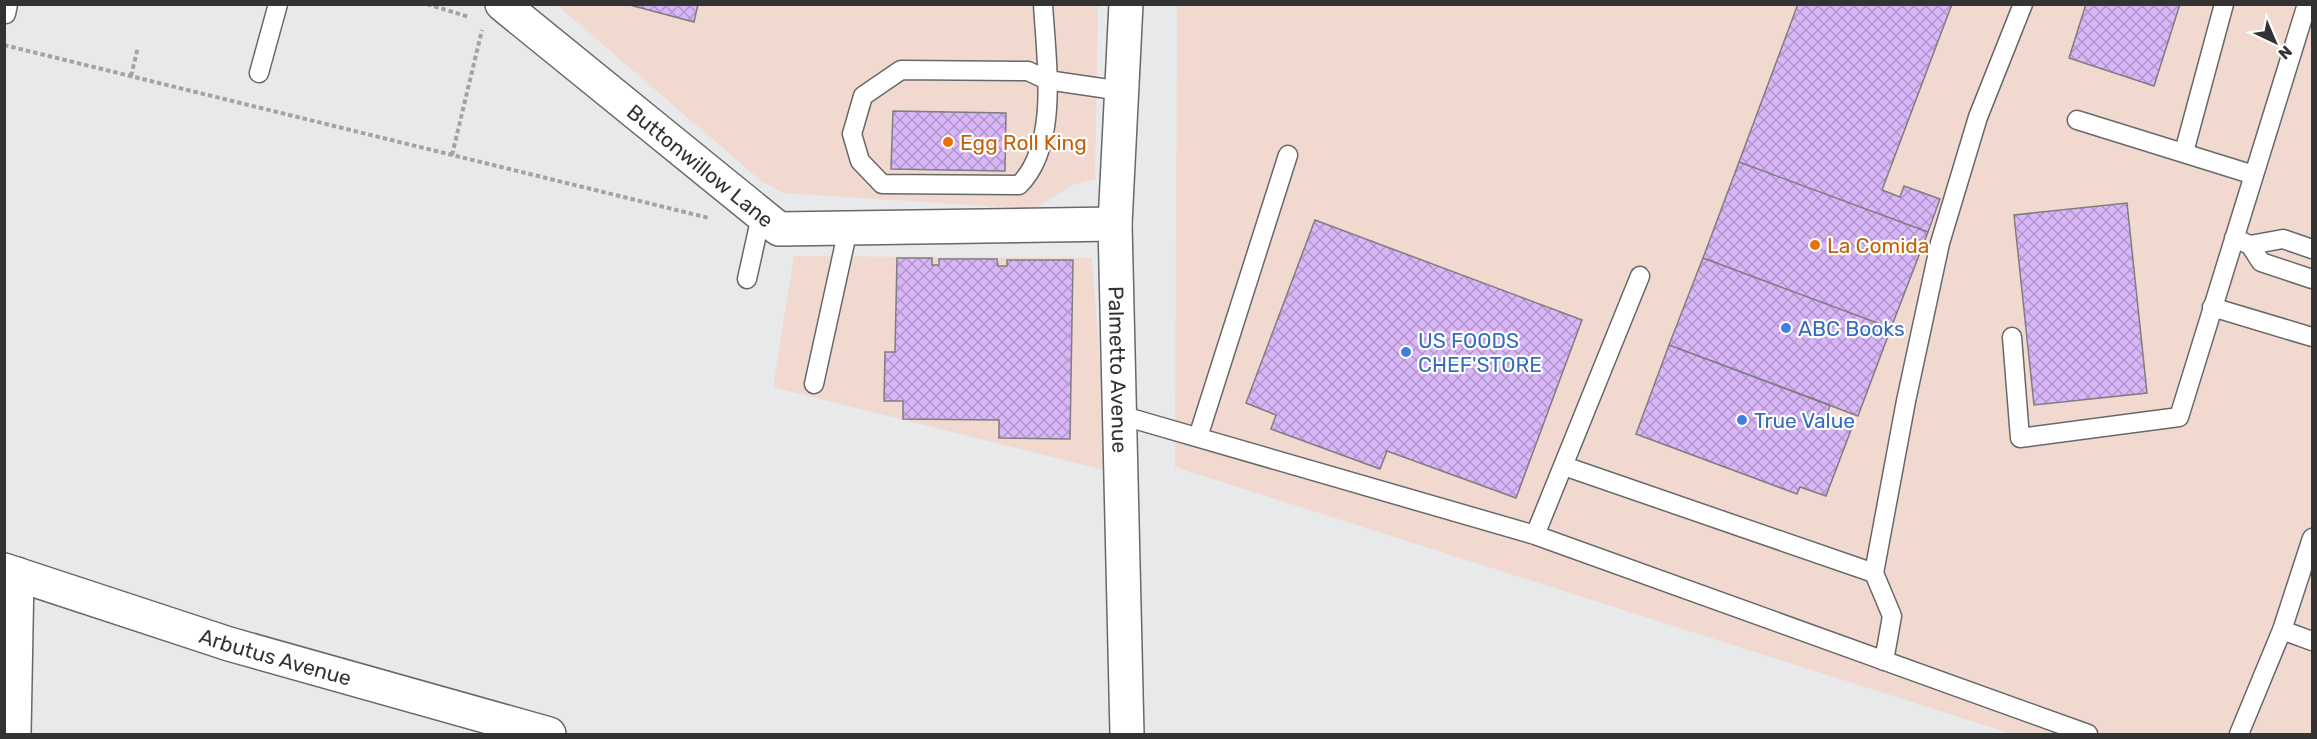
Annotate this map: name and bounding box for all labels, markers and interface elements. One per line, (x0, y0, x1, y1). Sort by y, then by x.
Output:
north arrow (2245, 12, 2305, 72)
text: N (2274, 42, 2296, 63)
street label: Buttonwillow Lane (623, 99, 779, 232)
place label: Egg Roll King (960, 130, 1087, 155)
marker: Egg Roll King (941, 135, 955, 149)
place label: La Comida (1827, 233, 1929, 258)
marker: La Comida (1808, 238, 1822, 252)
street label: Palmetto Avenue (1104, 286, 1133, 453)
place label: ABC Books (1798, 316, 1905, 341)
marker: ABC Books (1779, 321, 1793, 335)
place label: US FOODS CHEF'STORE (1418, 328, 1542, 377)
marker: US FOODS CHEF'STORE (1399, 345, 1413, 359)
place label: True Value (1754, 408, 1855, 433)
marker: True Value (1735, 413, 1749, 427)
street label: Arbutus Avenue (196, 623, 354, 690)

